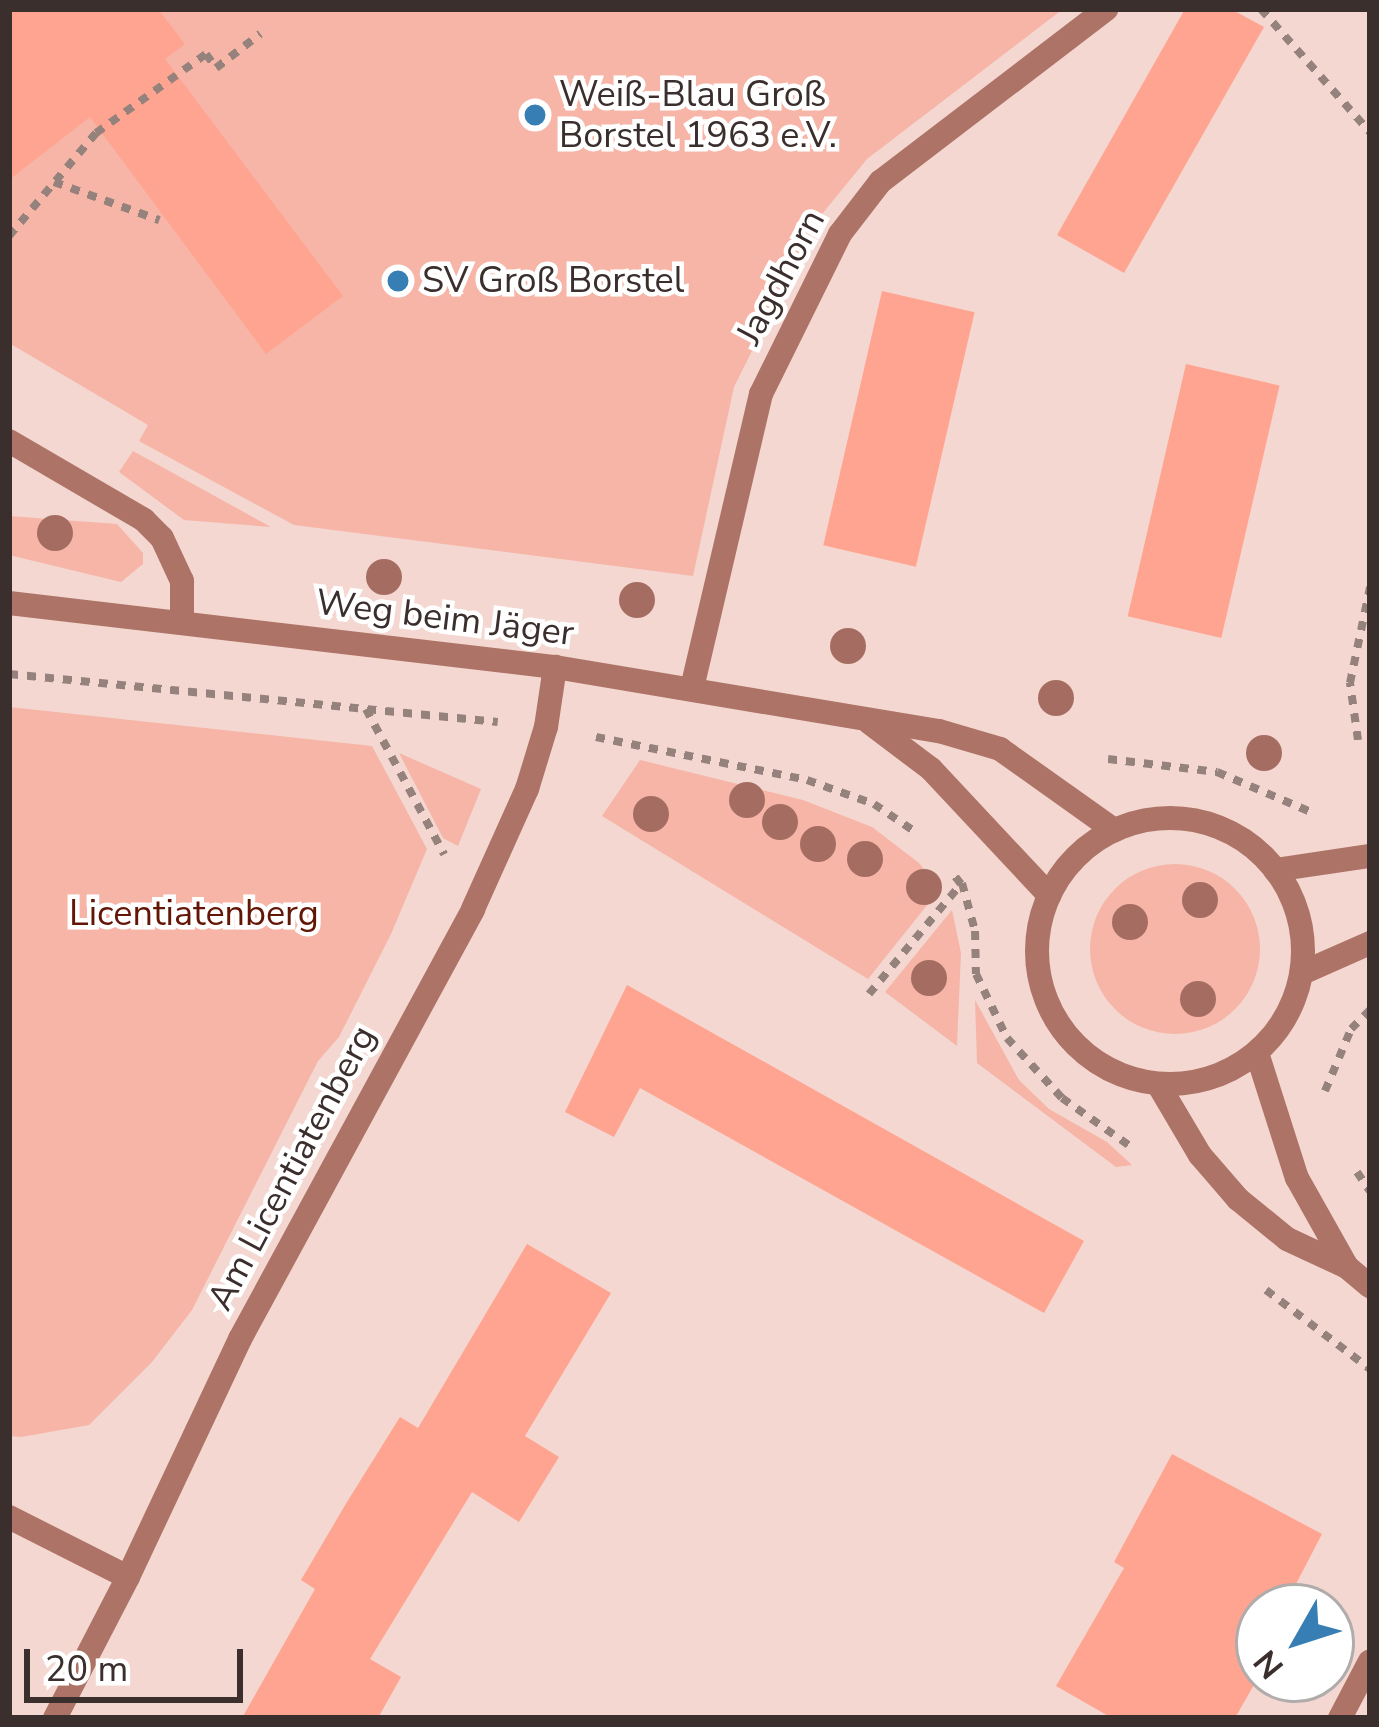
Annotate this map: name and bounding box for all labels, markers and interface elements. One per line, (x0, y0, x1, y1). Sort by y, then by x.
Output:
place label: Weiß-Blau Groß Borstel 1963 e.V. (559, 72, 837, 157)
marker: Weiß-Blau Groß Borstel 1963 e.V. (522, 102, 548, 128)
street label: Jagdhorn (728, 202, 834, 352)
place label: SV Groß Borstel (422, 259, 684, 303)
marker: SV Groß Borstel (385, 268, 411, 294)
street label: Weg beim Jäger (314, 581, 576, 655)
park label: Licentiatenberg (69, 892, 319, 936)
street label: Am Licentiatenberg (199, 1018, 385, 1318)
north arrow (1235, 1583, 1355, 1703)
scale bar (30, 1625, 249, 1699)
text: N (1244, 1640, 1294, 1688)
text: 20 m (45, 1645, 128, 1694)

